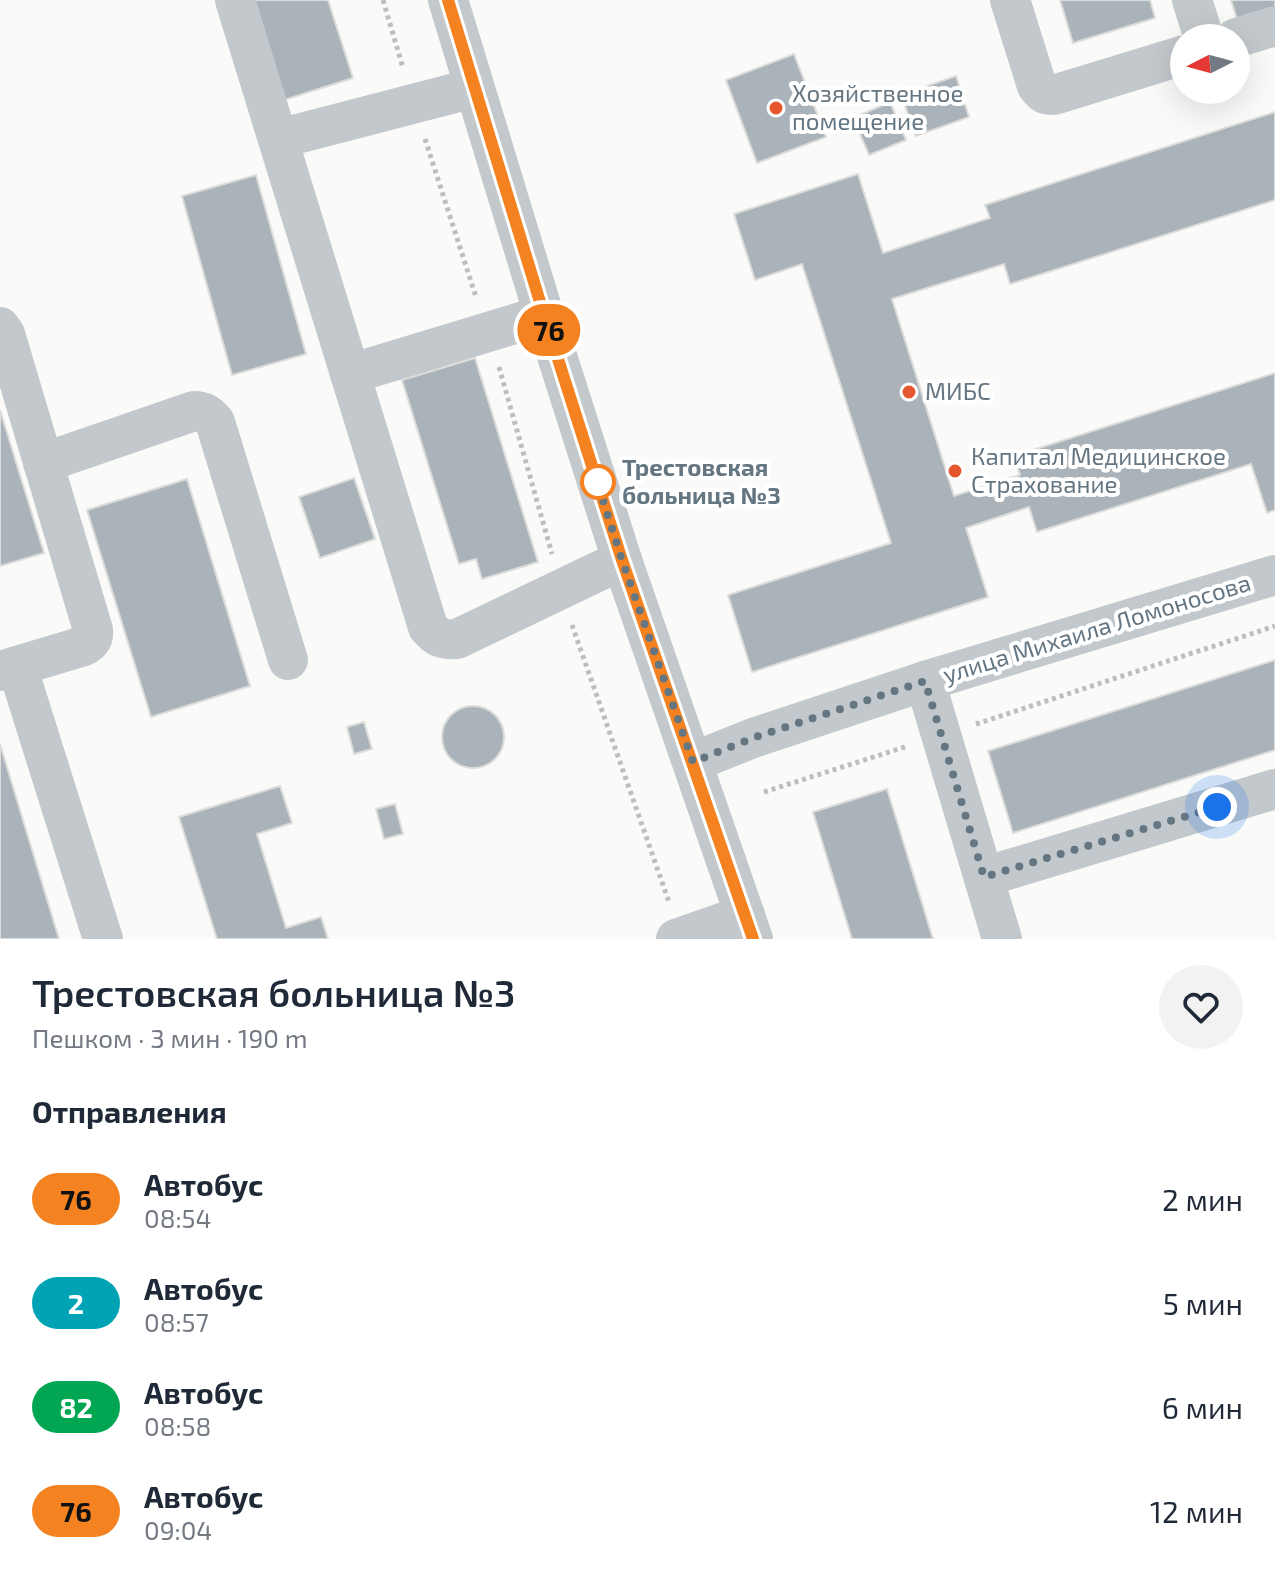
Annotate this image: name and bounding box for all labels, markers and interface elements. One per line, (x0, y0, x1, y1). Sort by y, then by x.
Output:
north arrow (1170, 24, 1250, 104)
map controls (1170, 24, 1250, 104)
place label: Хозяйственное помещение (792, 78, 963, 135)
marker: Хозяйственное помещение (767, 99, 785, 117)
line badge: 76 (513, 304, 585, 356)
text: 76 (533, 313, 565, 347)
place label: МИБС (925, 376, 991, 405)
marker: МИБС (900, 383, 918, 401)
place label: Капитал Медицинское Страхование (971, 441, 1226, 498)
place label: Трестовская больница №3 (622, 452, 781, 509)
marker: Капитал Медицинское Страхование (946, 462, 964, 480)
marker: Трестовская больница №3 (581, 465, 615, 499)
street label: улица Михаила Ломоносова (939, 567, 1254, 689)
your location (1197, 787, 1237, 827)
button: heart (1159, 965, 1243, 1049)
text: Трестовская больница №3 (32, 969, 515, 1015)
text: Пешком · 3 мин · 190 m (32, 1022, 308, 1053)
text: Отправления (32, 1093, 227, 1129)
text: Автобус (144, 1166, 263, 1202)
text: 2 мин (1162, 1181, 1243, 1217)
text: 76 (60, 1182, 92, 1216)
text: 08:54 (144, 1202, 212, 1233)
text: Автобус (144, 1270, 263, 1306)
text: 5 мин (1163, 1285, 1243, 1321)
text: 2 (68, 1286, 84, 1320)
text: 08:57 (144, 1306, 209, 1337)
text: Автобус (144, 1374, 263, 1410)
text: 6 мин (1162, 1389, 1243, 1425)
text: 82 (59, 1390, 93, 1424)
text: 08:58 (144, 1410, 211, 1441)
text: Автобус (144, 1478, 263, 1514)
text: 12 мин (1150, 1493, 1243, 1529)
text: 76 (60, 1494, 92, 1528)
text: 09:04 (144, 1514, 212, 1545)

